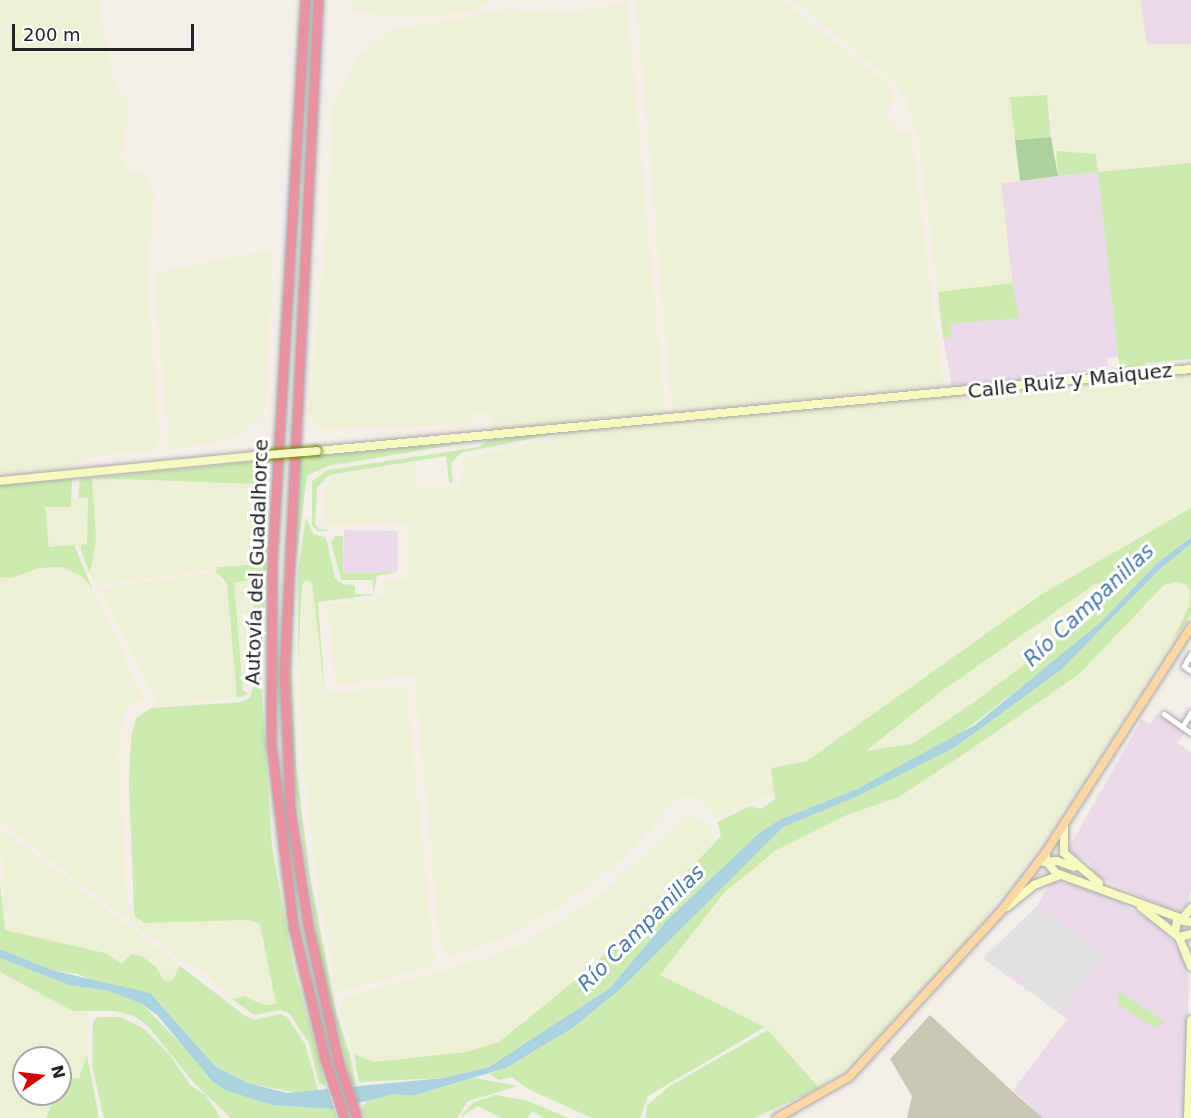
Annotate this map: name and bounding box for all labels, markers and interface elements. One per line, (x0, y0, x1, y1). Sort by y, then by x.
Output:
scale bar (15, 12, 196, 50)
text: 200 m (23, 24, 81, 45)
street label: Calle Ruiz y Maiquez (967, 358, 1173, 404)
street label: Autovía del Guadalhorce (241, 439, 273, 685)
water label: Río Campanillas (1019, 538, 1159, 672)
water label: Río Campanillas (572, 859, 710, 997)
north arrow (12, 1046, 72, 1106)
text: N (47, 1063, 69, 1081)

